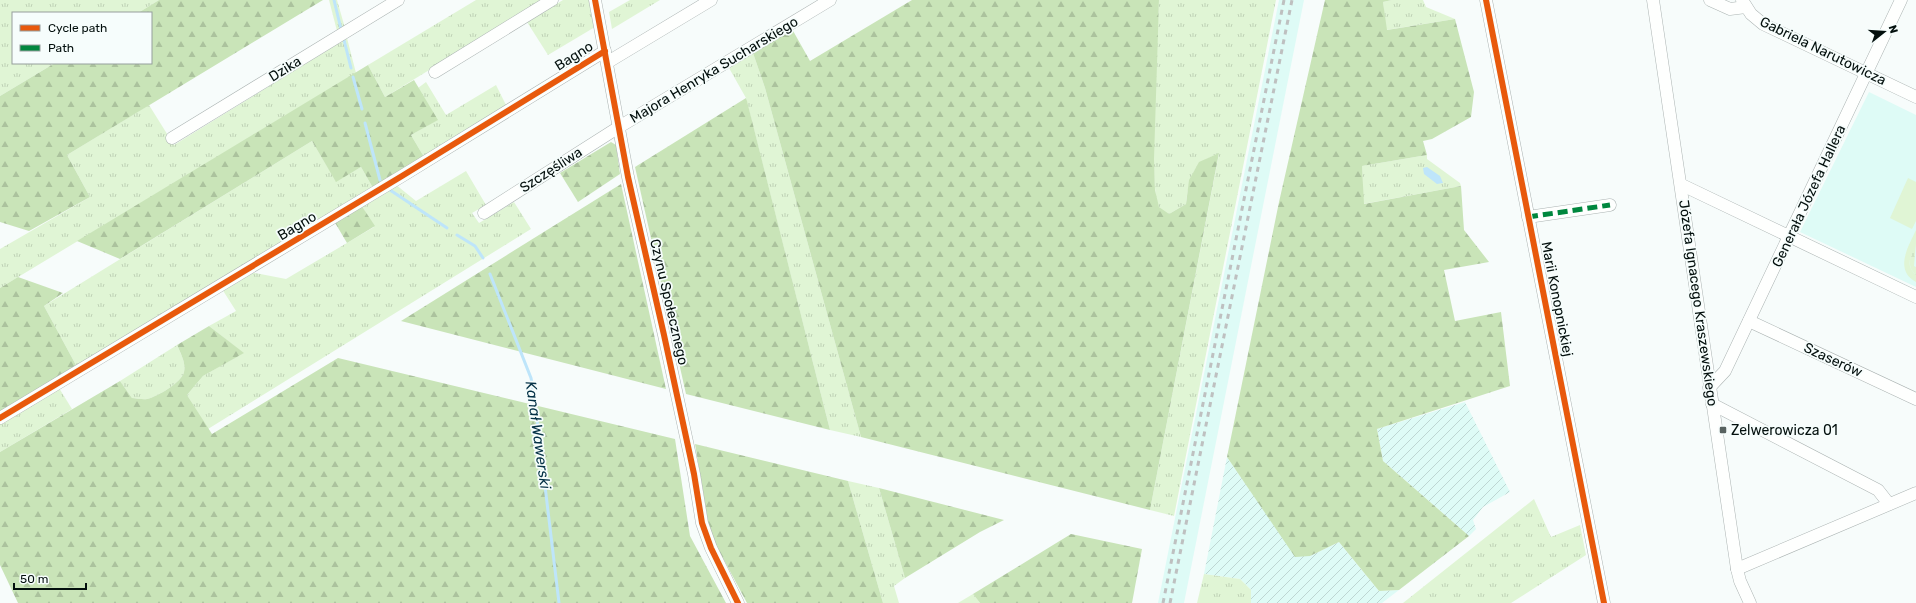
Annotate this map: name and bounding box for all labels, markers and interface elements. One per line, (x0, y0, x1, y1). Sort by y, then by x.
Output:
legend (12, 12, 152, 64)
north arrow (1864, 12, 1904, 52)
street label: Majora Henryka Sucharskiego (627, 13, 801, 127)
street label: Gabriela Narutowicza (1757, 13, 1889, 89)
text: Cycle path (48, 21, 107, 35)
text: N (1886, 24, 1900, 35)
street label: Bagno (552, 38, 596, 74)
text: Path (48, 41, 74, 55)
street label: Dzika (266, 53, 304, 85)
street label: Generała Józefa Hallera (1769, 122, 1849, 270)
street label: Szczęśliwa (517, 144, 585, 196)
street label: Józefa Ignacego Kraszewskiego (1675, 199, 1721, 407)
street label: Bagno (275, 208, 319, 244)
street label: Czynu Społecznego (646, 237, 692, 367)
street label: Marii Konopnickiej (1538, 240, 1576, 358)
street label: Szaserów (1801, 339, 1865, 381)
water label: Kanał Wawerski (521, 380, 555, 491)
place label: Zelwerowicza 01 (1731, 422, 1838, 439)
marker: Zelwerowicza 01 (1718, 425, 1728, 435)
scale bar (14, 565, 86, 591)
text: 50 m (20, 572, 48, 586)

